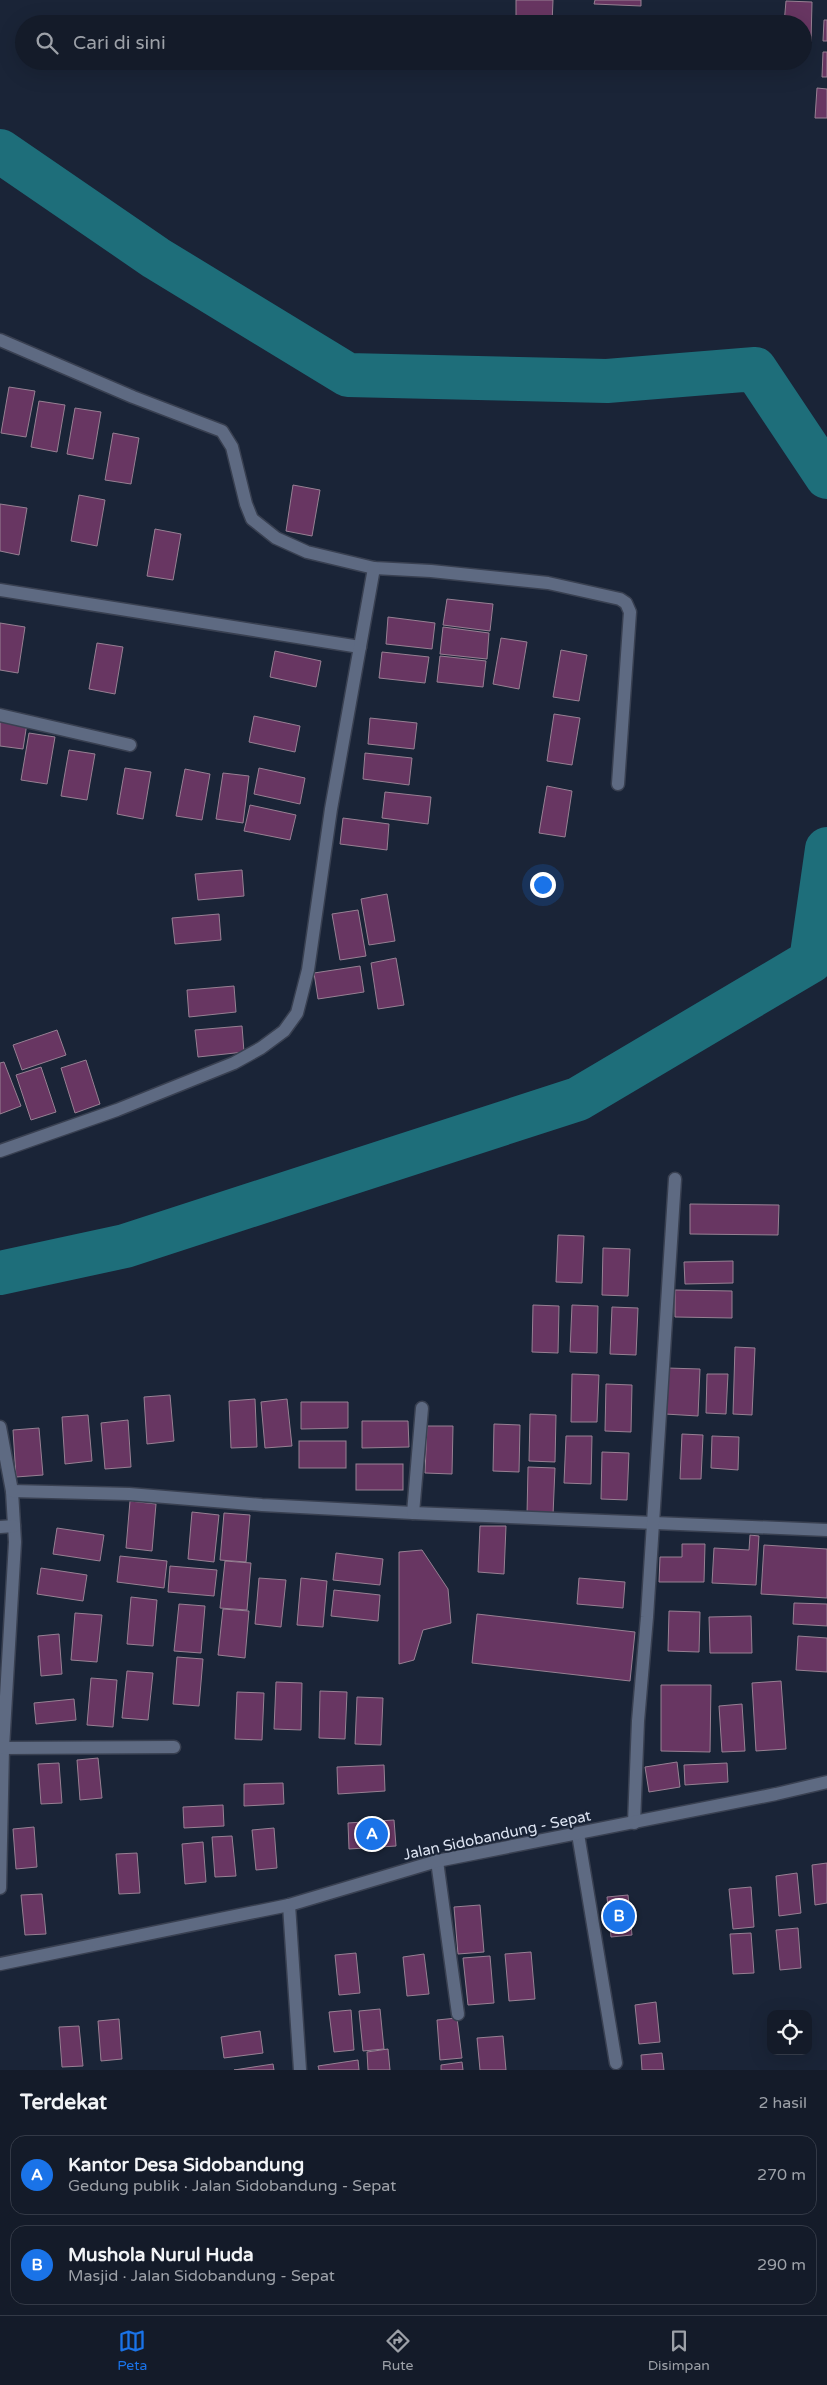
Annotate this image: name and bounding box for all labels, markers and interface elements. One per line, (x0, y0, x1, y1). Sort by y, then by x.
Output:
search box (15, 15, 812, 70)
icon: search (33, 29, 61, 57)
text: Cari di sini (73, 32, 166, 54)
your location (530, 872, 556, 898)
street label: Jalan Sidobandung - Sepat (402, 1806, 593, 1864)
pin: A (356, 1815, 388, 1853)
pin: B (603, 1897, 635, 1935)
map controls (767, 2010, 812, 2055)
button: locate (767, 2010, 812, 2055)
text: Terdekat (20, 2090, 107, 2115)
text: 2 hasil (758, 2093, 807, 2113)
text: Kantor Desa Sidobandung (68, 2154, 304, 2176)
text: A (31, 2165, 43, 2185)
text: 270 m (757, 2165, 806, 2185)
text: Gedung publik · Jalan Sidobandung - Sepat (68, 2176, 396, 2196)
text: Mushola Nurul Huda (68, 2244, 254, 2266)
text: B (31, 2255, 43, 2275)
text: 290 m (757, 2255, 806, 2275)
text: Masjid · Jalan Sidobandung - Sepat (68, 2266, 335, 2286)
tab: Peta (117, 2327, 147, 2374)
tab: Rute (382, 2327, 413, 2374)
tab: Disimpan (648, 2327, 710, 2374)

